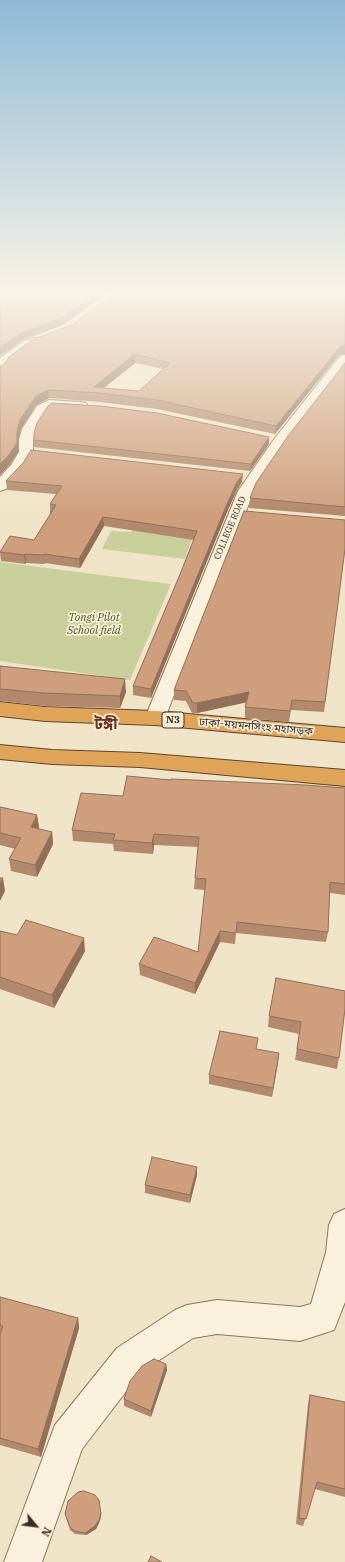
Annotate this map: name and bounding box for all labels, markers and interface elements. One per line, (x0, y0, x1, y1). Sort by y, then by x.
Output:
street label: COLLEGE ROAD (212, 495, 248, 561)
park label: Tongi Pilot School field (67, 611, 121, 637)
road number: N3 (162, 712, 184, 728)
street label: ঢাকা-ময়মনসিংহ মহাসড়ক (199, 715, 313, 739)
district label: টঙ্গী (95, 716, 117, 734)
north arrow (16, 1506, 56, 1546)
text: N (38, 1525, 55, 1539)

